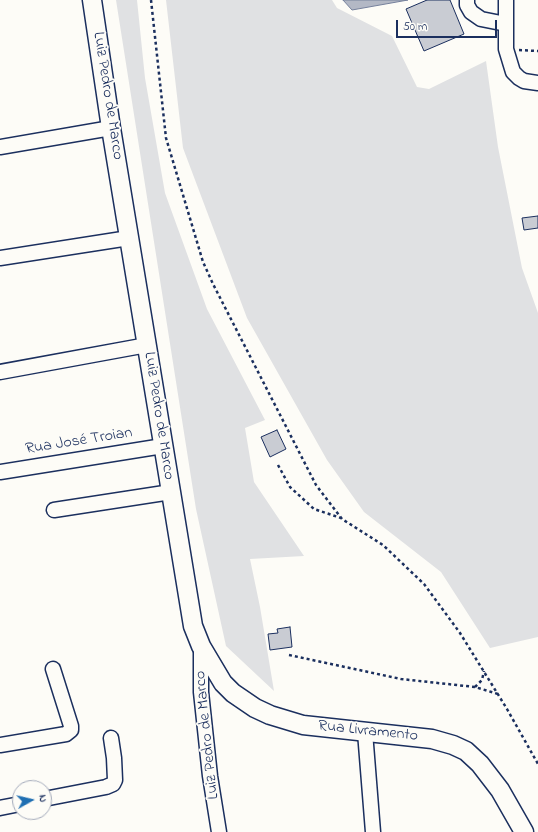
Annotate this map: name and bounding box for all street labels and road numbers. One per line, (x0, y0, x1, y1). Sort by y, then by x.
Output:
street label: Luiz Pedro de Marco (87, 31, 127, 161)
street label: Luiz Pedro de Marco (138, 351, 178, 481)
street label: Rua José Troian (24, 424, 134, 460)
street label: Luiz Pedro de Marco (192, 670, 224, 800)
street label: Rua Livramento (317, 717, 419, 747)

